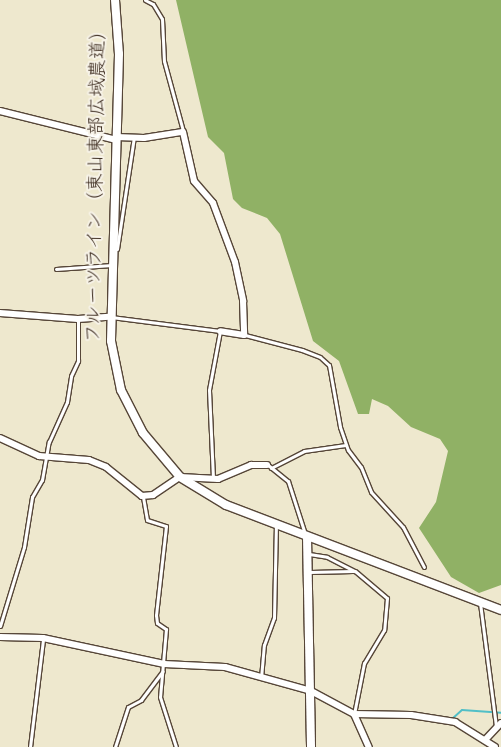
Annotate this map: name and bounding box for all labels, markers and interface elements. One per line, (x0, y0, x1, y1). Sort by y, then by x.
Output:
street label: フルーツライン（東山東部広域農道） (84, 20, 112, 344)

